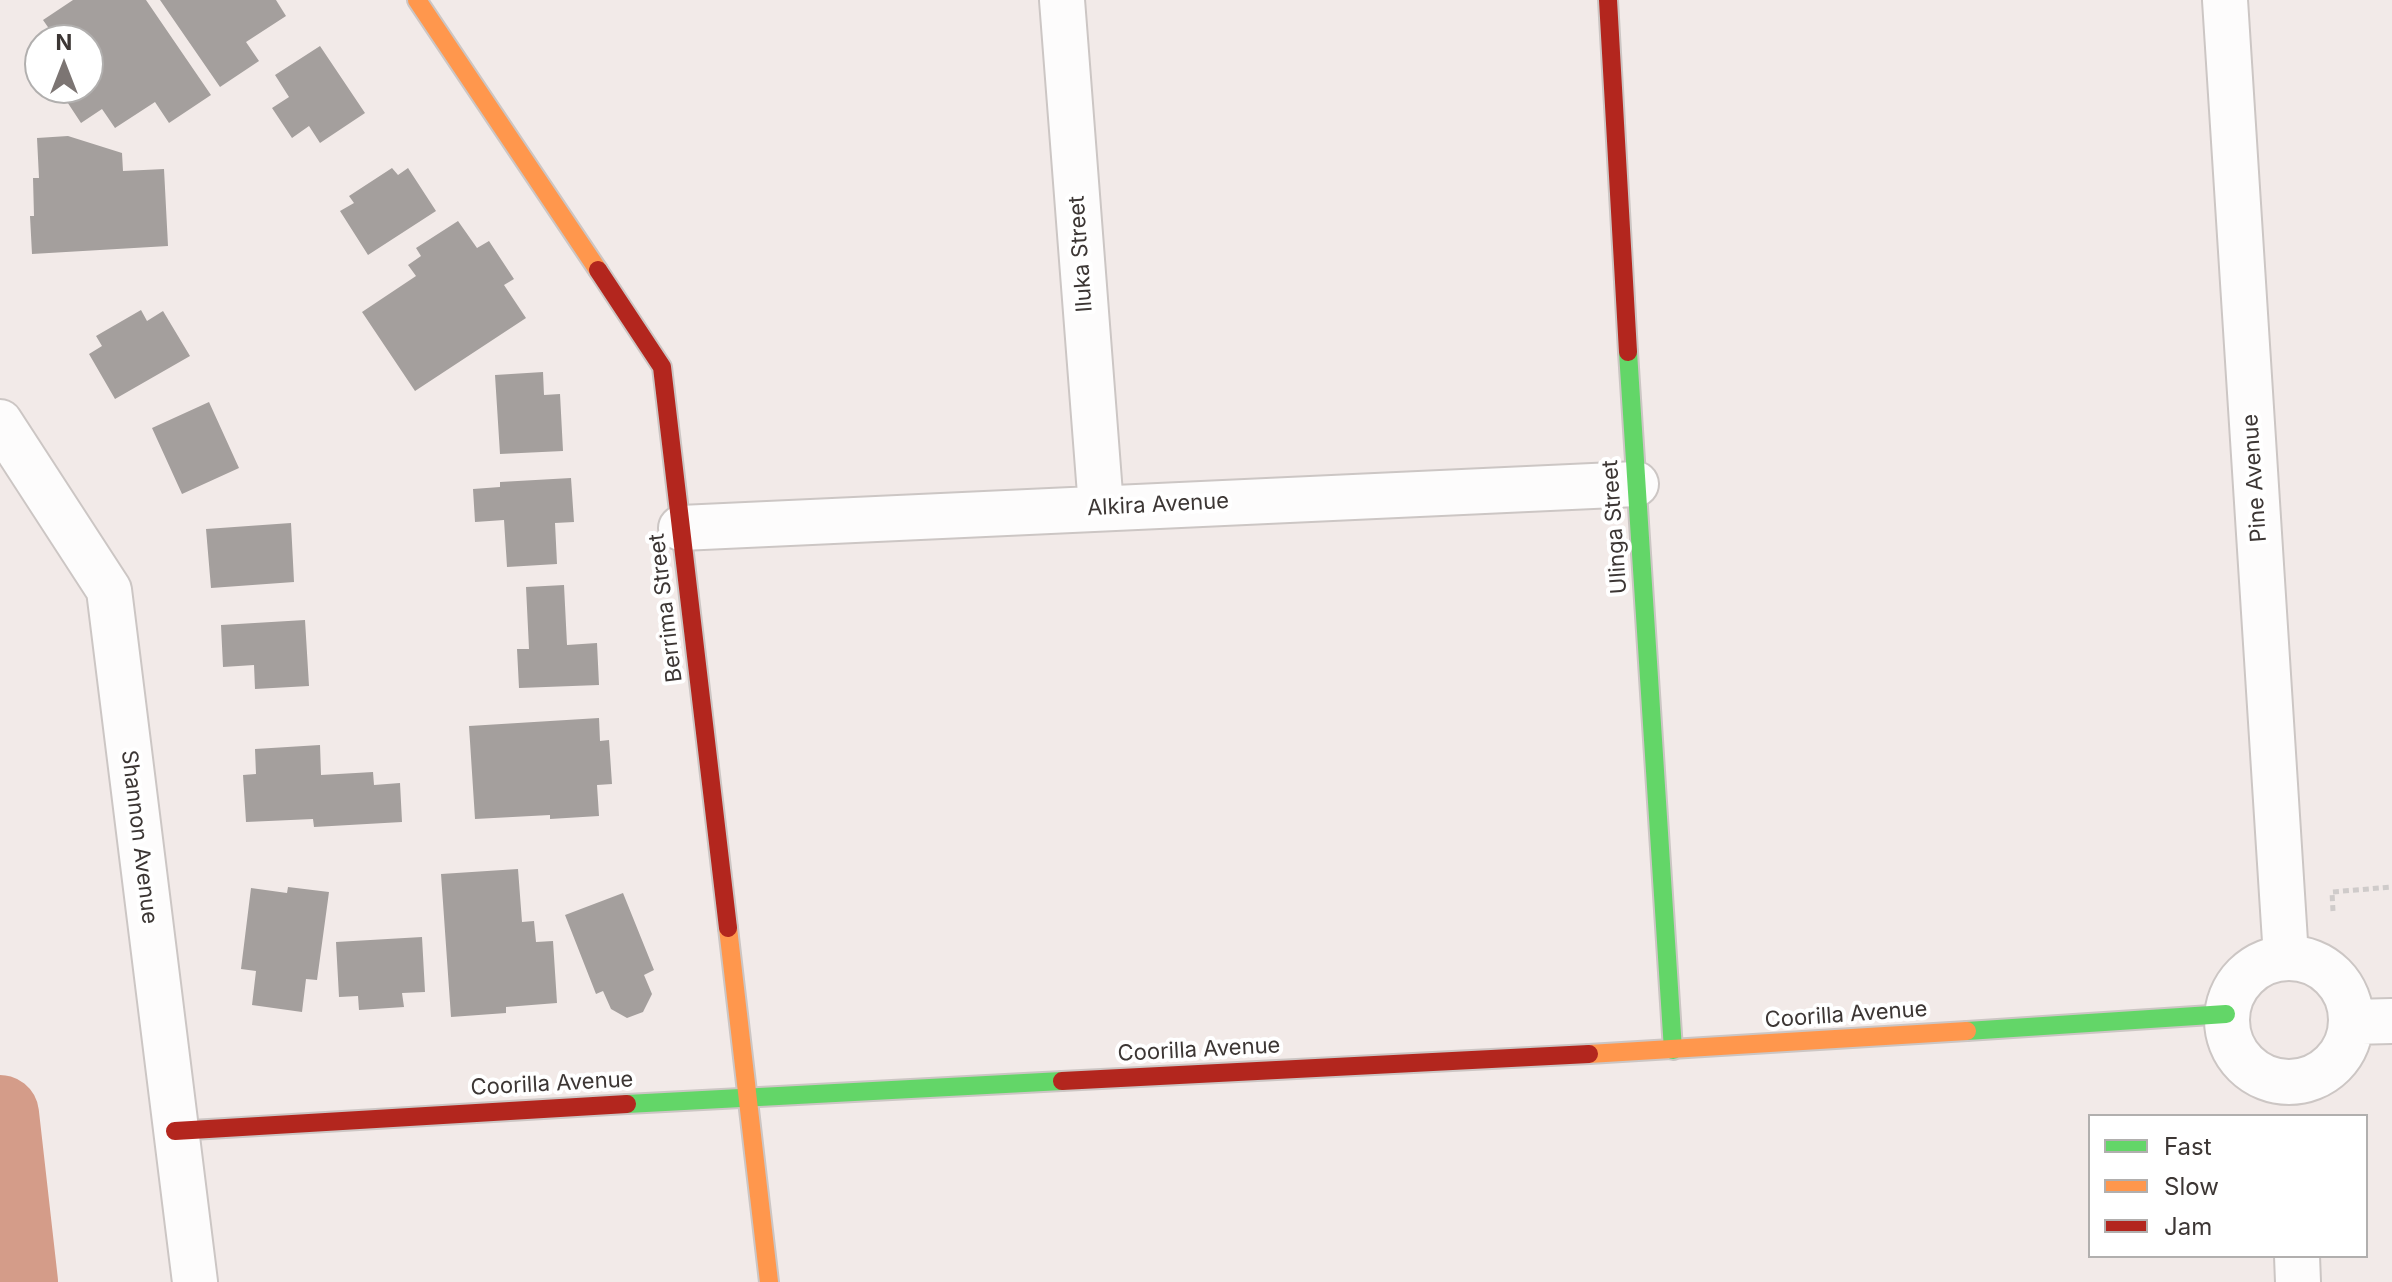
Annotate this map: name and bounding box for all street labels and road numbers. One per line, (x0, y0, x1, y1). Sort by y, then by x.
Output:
street label: Iluka Street (1064, 195, 1098, 313)
street label: Pine Avenue (2237, 413, 2273, 543)
street label: Ulinga Street (1597, 459, 1633, 595)
street label: Alkira Avenue (1086, 488, 1230, 522)
street label: Berrima Street (644, 532, 688, 684)
street label: Shannon Avenue (115, 748, 163, 926)
street label: Coorilla Avenue (1764, 996, 1928, 1034)
street label: Coorilla Avenue (1117, 1033, 1281, 1067)
street label: Coorilla Avenue (470, 1067, 634, 1101)

